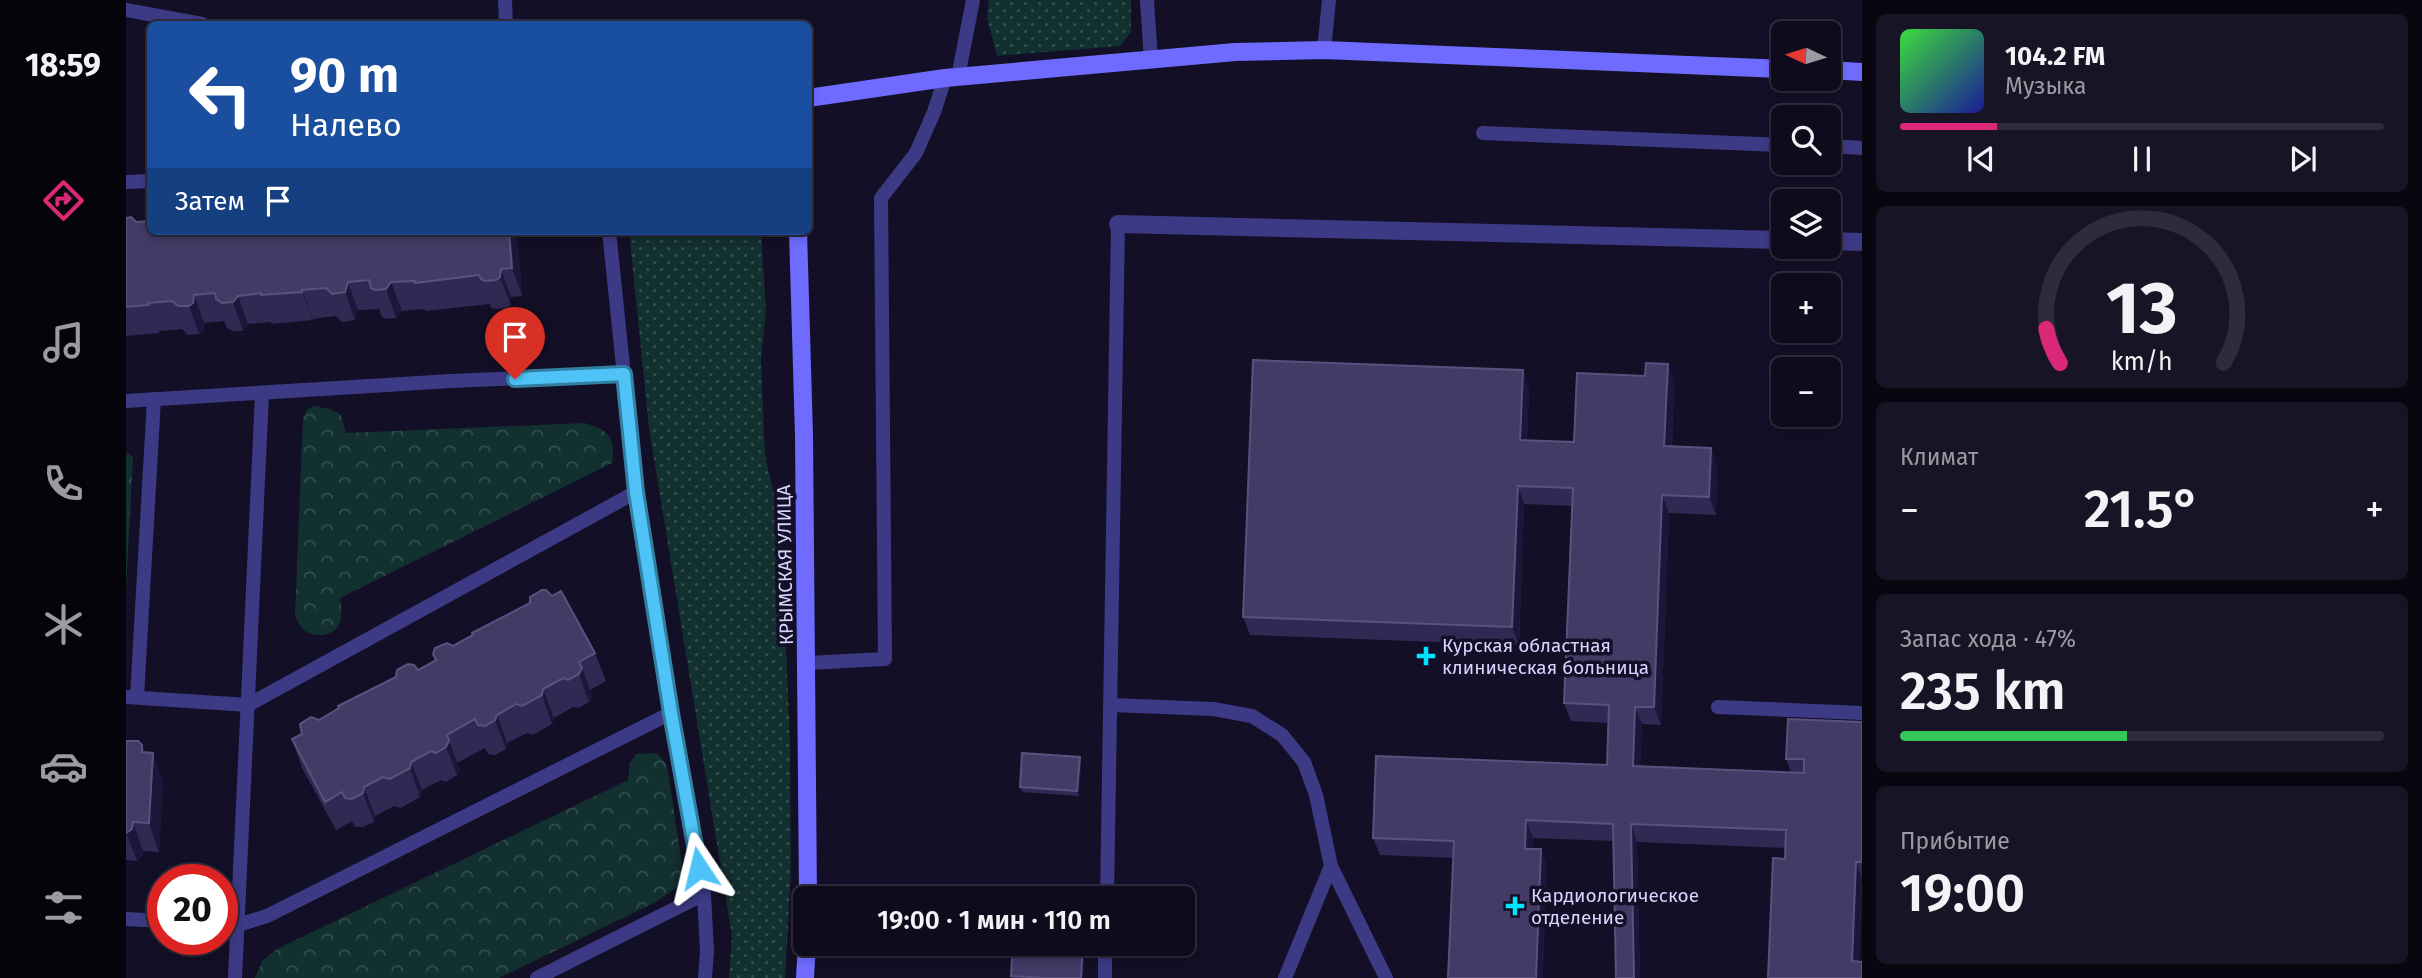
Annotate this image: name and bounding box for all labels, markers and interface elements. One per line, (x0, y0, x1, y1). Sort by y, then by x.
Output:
north arrow (1771, 21, 1841, 91)
map controls (1771, 21, 1841, 427)
text: 104.2 FM (2005, 41, 2105, 72)
text: 18:59 (25, 46, 101, 84)
text: 90 m (290, 46, 399, 105)
icon: left (175, 49, 266, 140)
text: Музыка (2005, 72, 2086, 100)
button: search (1771, 105, 1841, 175)
text: Налево (290, 106, 402, 144)
icon: previous (1962, 140, 2000, 178)
icon: pause (2123, 140, 2161, 178)
icon: next (2284, 140, 2322, 178)
icon: directions (39, 176, 88, 225)
icon: arrive (259, 182, 297, 220)
text: Затем (175, 186, 245, 217)
button: layers (1771, 189, 1841, 259)
text: 13 (2106, 265, 2178, 352)
button: + (1771, 273, 1841, 343)
pin (485, 307, 545, 379)
icon: music (39, 318, 88, 367)
icon: arrive (496, 318, 534, 356)
text: km/h (2111, 347, 2173, 377)
button: − (1771, 357, 1841, 427)
text: Климат (1900, 443, 1978, 471)
icon: phone (39, 459, 88, 508)
text: 21.5° (2084, 478, 2200, 541)
street label: КРЫМСКАЯ УЛИЦА (772, 484, 798, 645)
text: − (1900, 487, 1919, 533)
text: + (2365, 487, 2384, 533)
icon: climate (39, 600, 88, 649)
text: Запас хода · 47% (1900, 625, 2076, 653)
place label: Курская областная клиническая больница (1442, 634, 1649, 679)
marker: Курская областная клиническая больница (1416, 646, 1436, 666)
text: 235 km (1900, 660, 2066, 723)
icon: car (39, 742, 88, 791)
text: Прибытие (1900, 827, 2010, 855)
position arrow (662, 831, 736, 905)
text: 19:00 (1900, 862, 2025, 925)
speed limit sign: 20 (147, 864, 238, 955)
icon: filters (39, 883, 88, 932)
place label: Кардиологическое отделение (1531, 884, 1699, 929)
marker: Кардиологическое отделение (1505, 896, 1525, 916)
text: 19:00 · 1 мин · 110 m (877, 905, 1111, 936)

